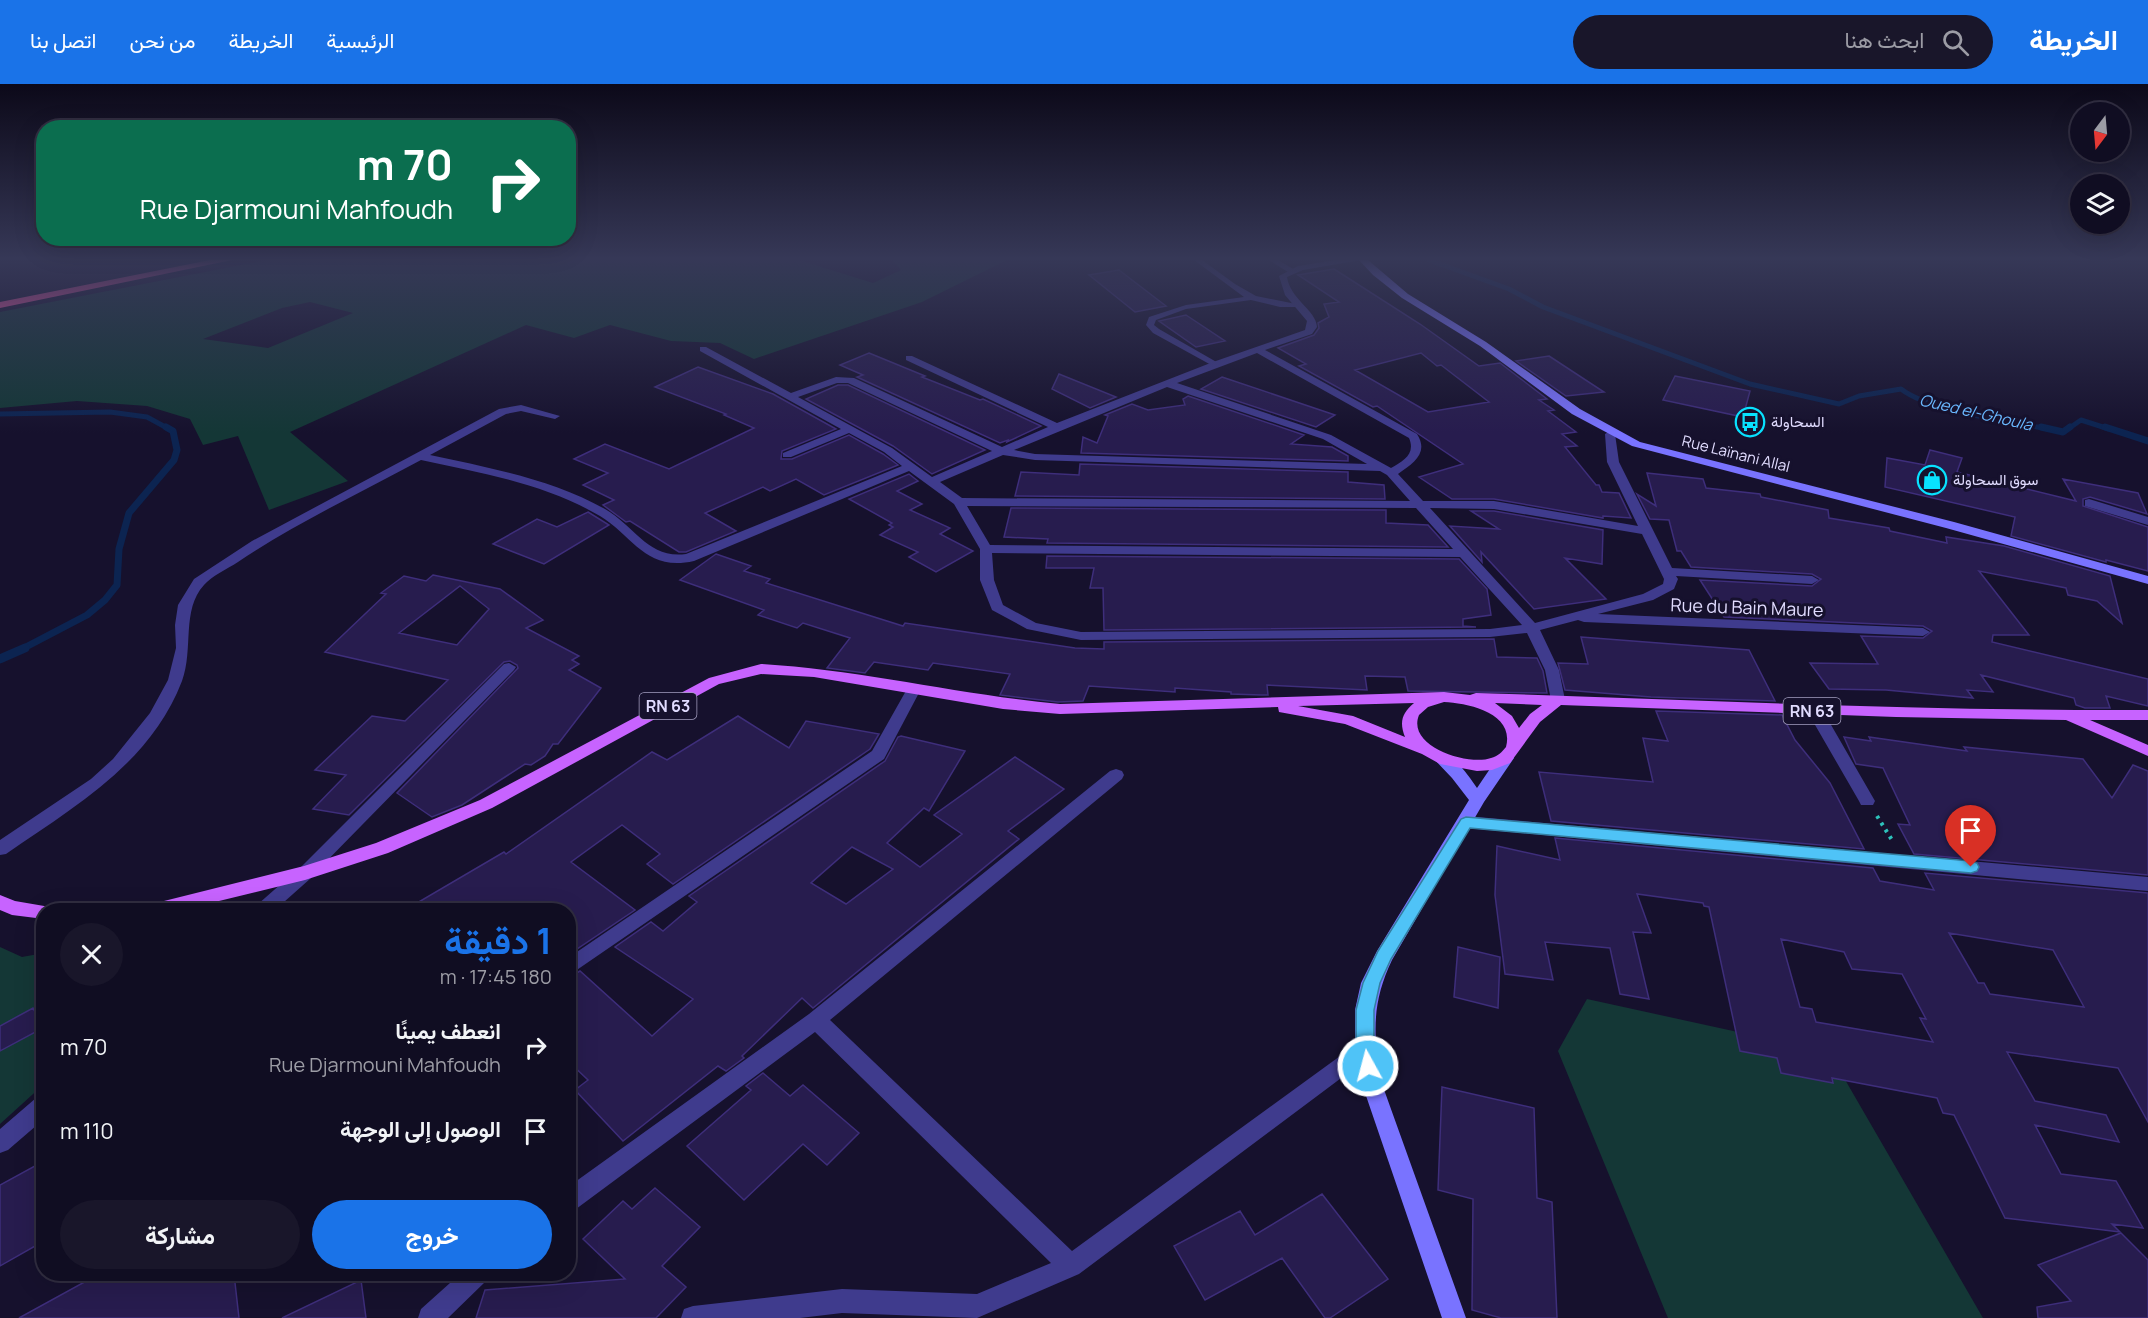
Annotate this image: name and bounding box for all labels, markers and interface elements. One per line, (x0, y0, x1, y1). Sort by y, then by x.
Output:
search box (1573, 15, 1993, 69)
text: الخريطة (2029, 20, 2118, 58)
text: ابحث هنا (1844, 25, 1924, 55)
text: اتصل بنا (30, 26, 96, 54)
text: من نحن (129, 26, 195, 54)
text: الخريطة (228, 26, 293, 54)
text: الرئيسية (326, 26, 394, 54)
icon: search (1939, 26, 1972, 59)
north arrow (2070, 102, 2130, 162)
map controls (2070, 102, 2130, 234)
text: 70 m (357, 135, 453, 193)
icon: right (474, 144, 552, 222)
button: layers (2070, 174, 2130, 234)
text: Rue Djarmouni Mahfoudh (140, 190, 453, 227)
water label: Oued el-Ghoula (1917, 388, 2036, 436)
bus stop icon: السحاولة (1734, 406, 1766, 438)
place label: السحاولة (1771, 411, 1824, 432)
street label: Rue Laïnani Allal (1680, 430, 1792, 477)
shop icon: سوق السحاولة (1916, 464, 1948, 496)
place label: سوق السحاولة (1953, 469, 2038, 490)
street label: Rue du Bain Maure (1670, 592, 1824, 622)
road number: RN 63 (640, 693, 696, 719)
road number: RN 63 (1784, 698, 1840, 724)
pin (1945, 805, 1996, 867)
icon: arrive (1954, 814, 1987, 847)
text: 1 دقيقة (444, 916, 552, 965)
button: close (60, 923, 123, 986)
text: 180 m · 17:45 (440, 963, 552, 990)
text: انعطف يمينًا (395, 1016, 501, 1046)
icon: right (519, 1031, 552, 1064)
text: 70 m (60, 1032, 108, 1062)
position arrow (1336, 1034, 1400, 1098)
text: Rue Djarmouni Mahfoudh (269, 1051, 501, 1078)
text: الوصول إلى الوجهة (340, 1114, 501, 1144)
icon: arrive (519, 1115, 552, 1148)
text: 110 m (60, 1116, 114, 1146)
button: مشاركة (60, 1200, 300, 1269)
button: خروج (312, 1200, 552, 1269)

